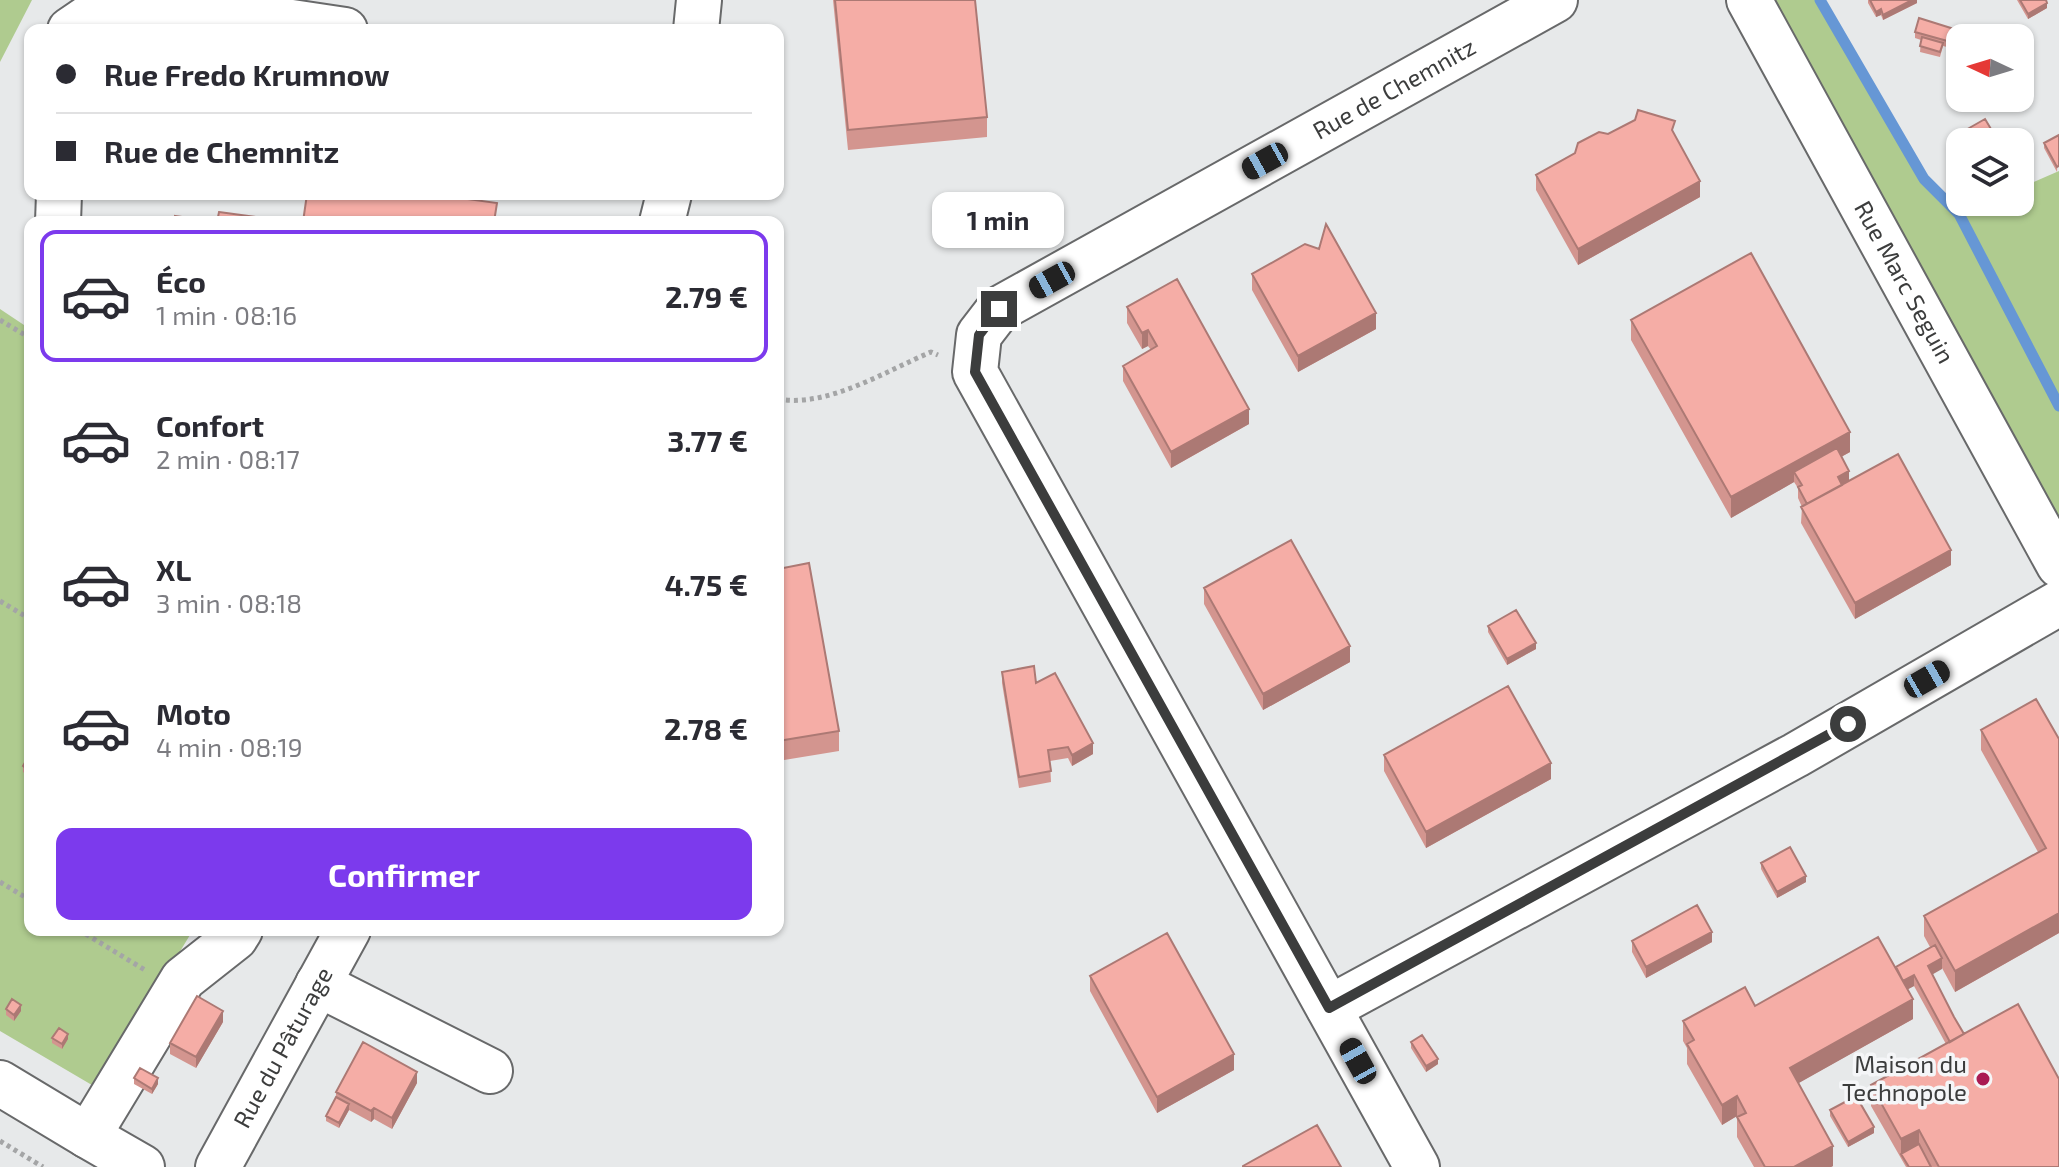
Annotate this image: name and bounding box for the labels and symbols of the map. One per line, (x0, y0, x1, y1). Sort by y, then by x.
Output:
north arrow (1946, 24, 2034, 112)
street label: Rue de Chemnitz (1307, 31, 1480, 145)
car (1238, 139, 1292, 183)
callout: 1 min (933, 193, 1065, 249)
street label: Rue Marc Seguin (1849, 195, 1961, 368)
car (1025, 258, 1079, 302)
route end (981, 291, 1017, 327)
car (1900, 657, 1954, 701)
route start (1830, 706, 1866, 742)
street label: Rue du Pâturage (226, 962, 338, 1132)
car (1336, 1034, 1380, 1088)
place label: Maison du Technopole (1842, 1049, 1967, 1106)
marker: Maison du Technopole (1974, 1070, 1992, 1088)

